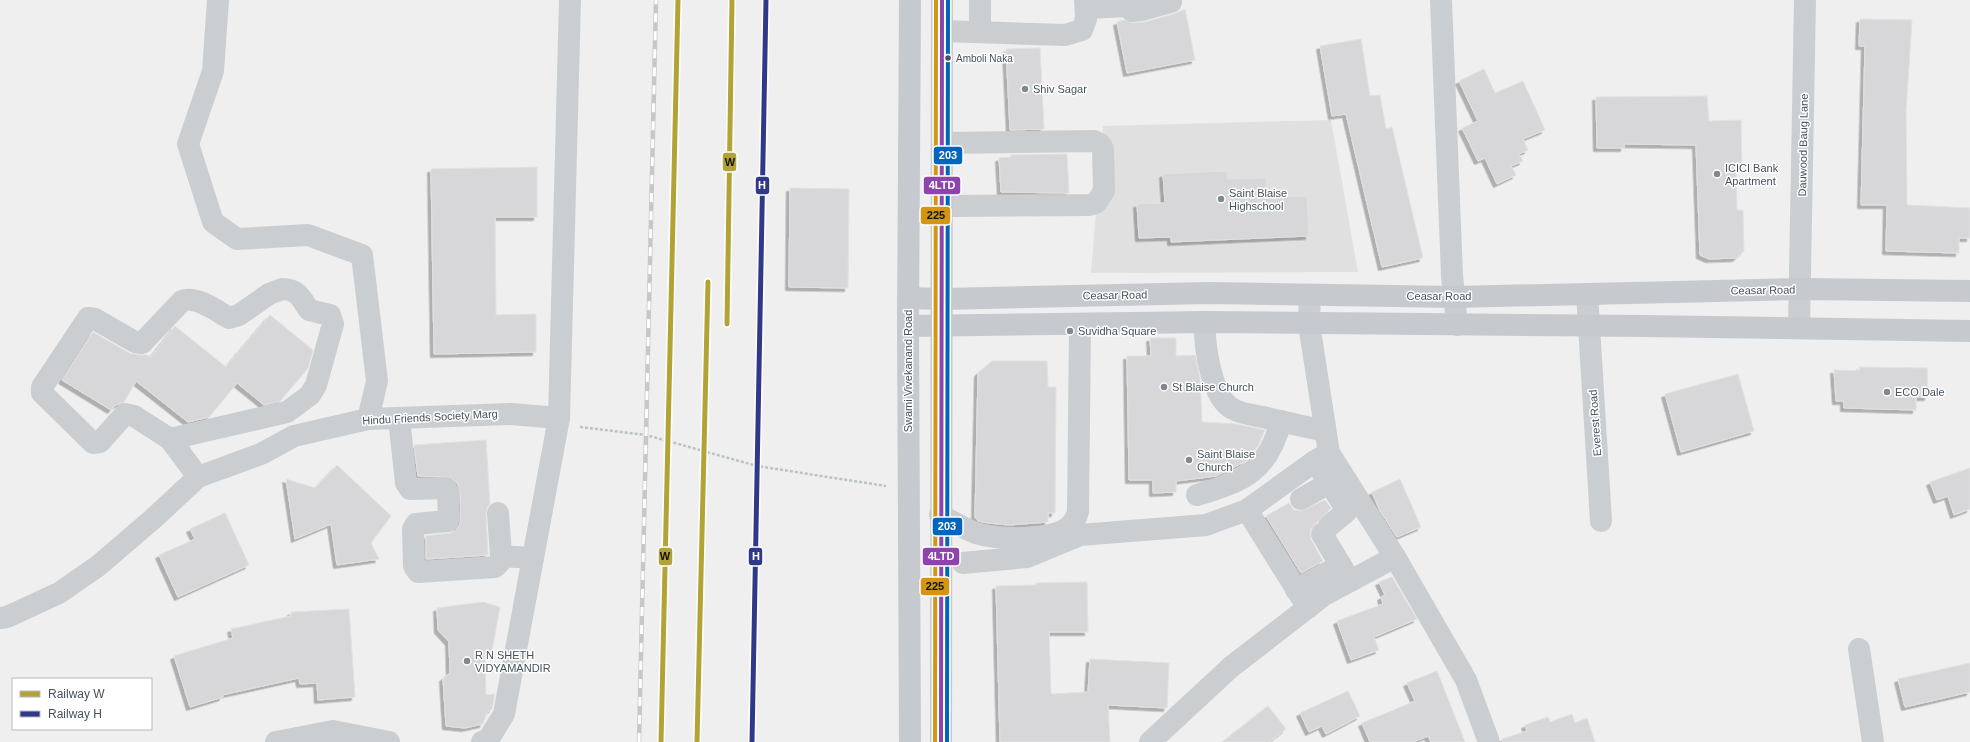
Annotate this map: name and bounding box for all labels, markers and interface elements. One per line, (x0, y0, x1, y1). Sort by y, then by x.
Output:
marker: Amboli Naka (943, 53, 953, 63)
place label: Amboli Naka (956, 53, 1013, 64)
place label: Shiv Sagar (1033, 83, 1087, 95)
marker: Shiv Sagar (1020, 84, 1030, 94)
street label: Dauwood Baug Lane (1796, 94, 1810, 196)
line badge: 203 (933, 146, 963, 165)
text: 203 (939, 149, 957, 161)
line badge: W (722, 152, 737, 172)
text: W (725, 156, 736, 168)
place label: ICICI Bank Apartment (1725, 162, 1779, 187)
marker: ICICI Bank Apartment (1712, 169, 1722, 179)
line badge: H (755, 176, 770, 195)
line badge: 4LTD (923, 176, 961, 195)
text: H (758, 179, 766, 191)
text: 4LTD (929, 179, 955, 191)
place label: Saint Blaise Highschool (1229, 187, 1287, 212)
marker: Saint Blaise Highschool (1216, 194, 1226, 204)
line badge: 225 (920, 206, 951, 225)
text: 225 (927, 209, 945, 221)
street label: Ceasar Road (1730, 283, 1796, 297)
street label: Ceasar Road (1082, 288, 1148, 302)
street label: Ceasar Road (1407, 290, 1471, 302)
street label: Swami Vivekanand Road (902, 310, 914, 432)
place label: Suvidha Square (1078, 325, 1156, 337)
marker: Suvidha Square (1065, 326, 1075, 336)
place label: St Blaise Church (1172, 381, 1254, 393)
marker: St Blaise Church (1159, 382, 1169, 392)
place label: ECO Dale (1895, 386, 1945, 398)
marker: ECO Dale (1882, 387, 1892, 397)
street label: Everest Road (1587, 389, 1603, 457)
street label: Hindu Friends Society Marg (362, 407, 498, 427)
place label: Saint Blaise Church (1197, 448, 1255, 473)
marker: Saint Blaise Church (1184, 455, 1194, 465)
line badge: 203 (932, 517, 963, 536)
text: 203 (938, 520, 956, 532)
line badge: W (658, 547, 673, 566)
line badge: H (748, 547, 763, 566)
line badge: 4LTD (922, 547, 960, 566)
text: W (660, 550, 671, 562)
text: H (752, 550, 760, 562)
text: 4LTD (928, 550, 954, 562)
line badge: 225 (920, 577, 950, 596)
text: 225 (926, 580, 944, 592)
place label: R N SHETH VIDYAMANDIR (475, 649, 551, 674)
marker: R N SHETH VIDYAMANDIR (462, 656, 472, 666)
legend (12, 678, 152, 730)
text: Railway W (48, 687, 105, 701)
text: Railway H (48, 707, 102, 721)

